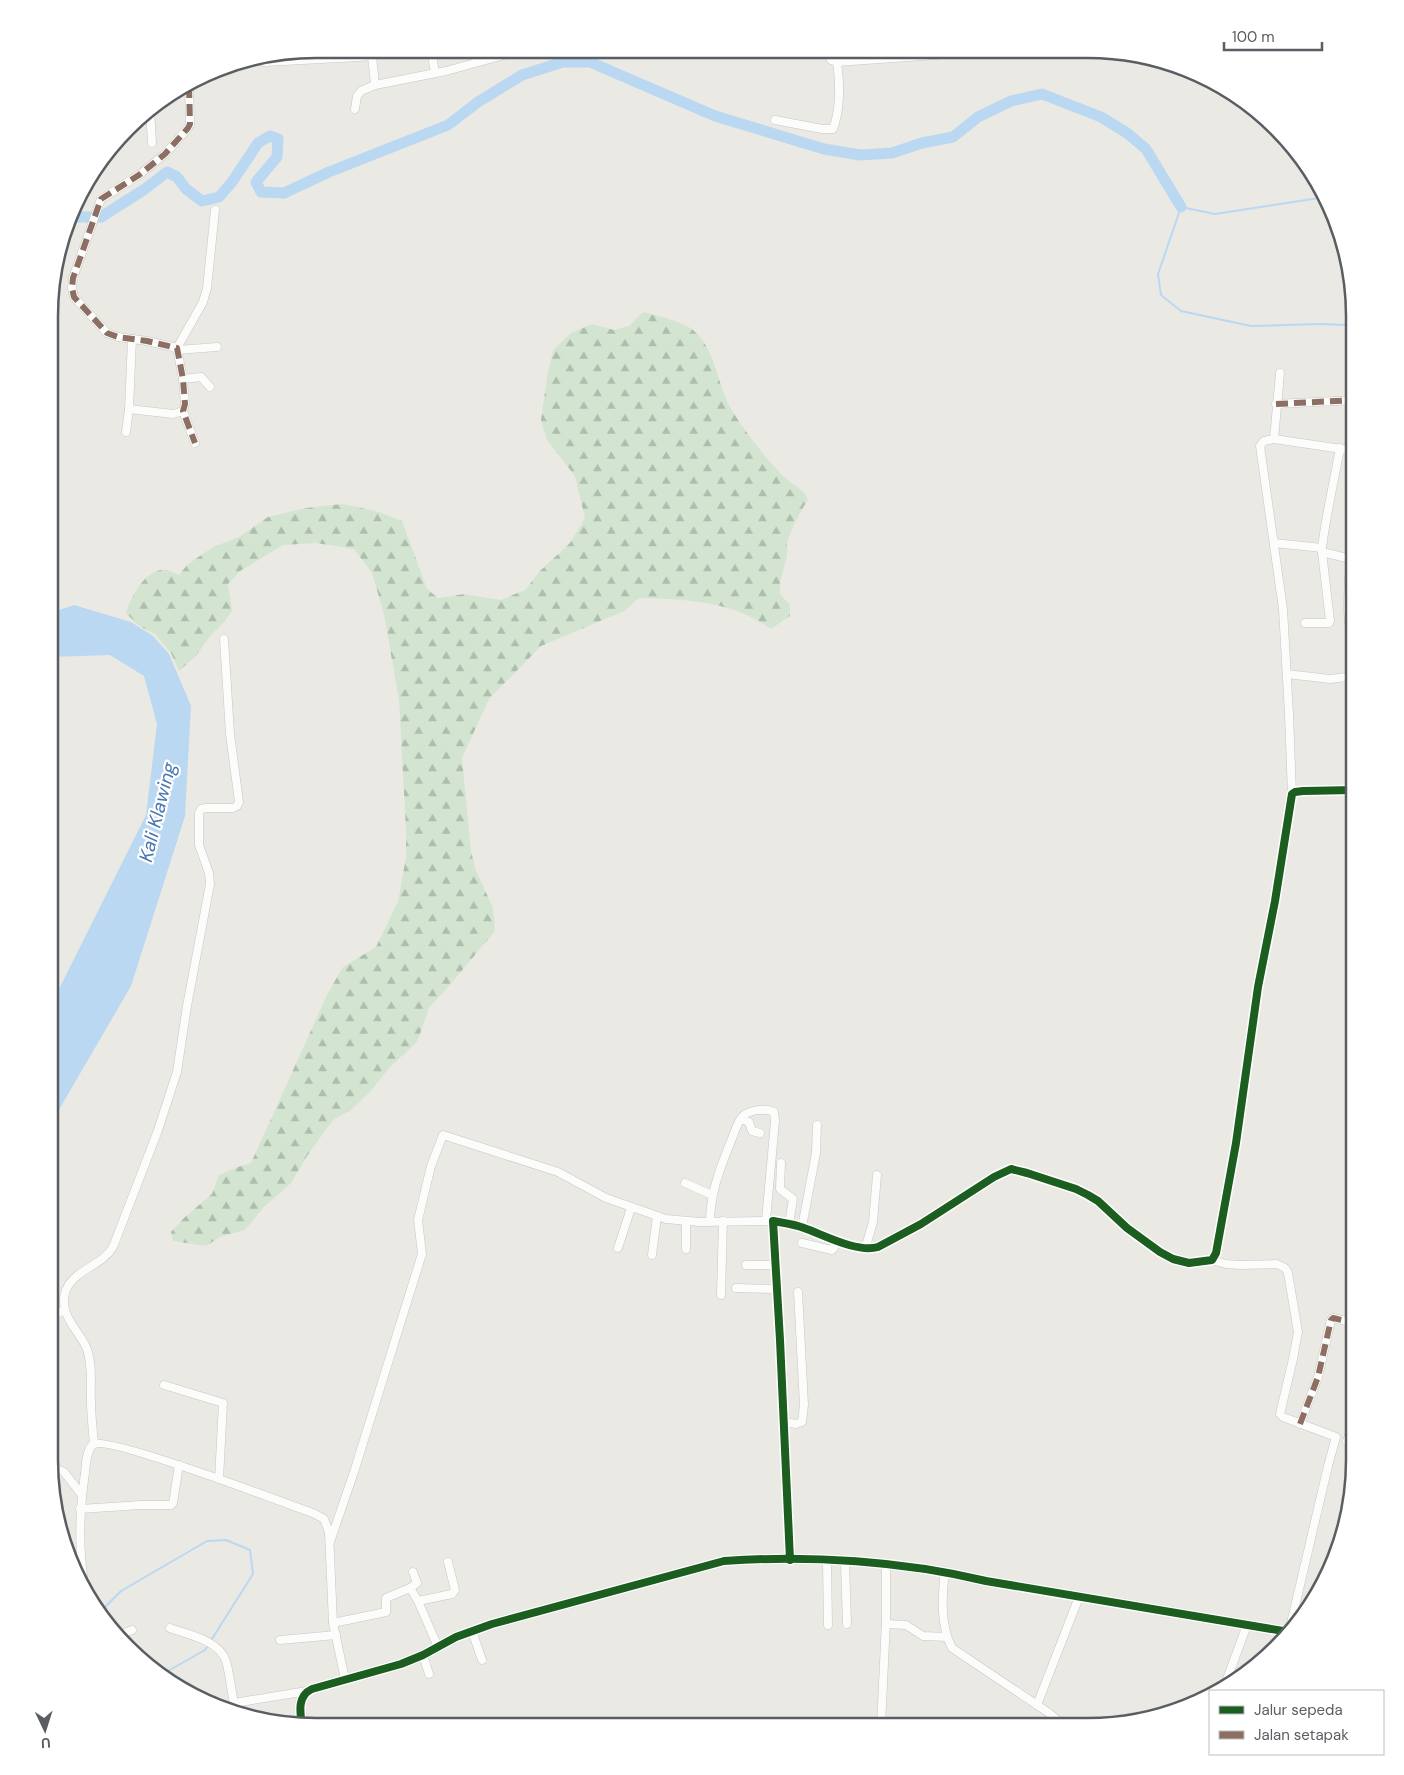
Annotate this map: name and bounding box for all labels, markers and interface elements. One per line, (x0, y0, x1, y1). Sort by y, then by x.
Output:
scale bar (1224, 20, 1322, 52)
text: 100 m (1232, 27, 1275, 47)
water label: Kali Klawing (133, 759, 182, 865)
legend (1209, 1690, 1384, 1755)
text: Jalur sepeda (1254, 1700, 1343, 1720)
north arrow (20, 1705, 70, 1755)
text: Jalan setapak (1254, 1725, 1349, 1745)
text: U (40, 1734, 51, 1752)

